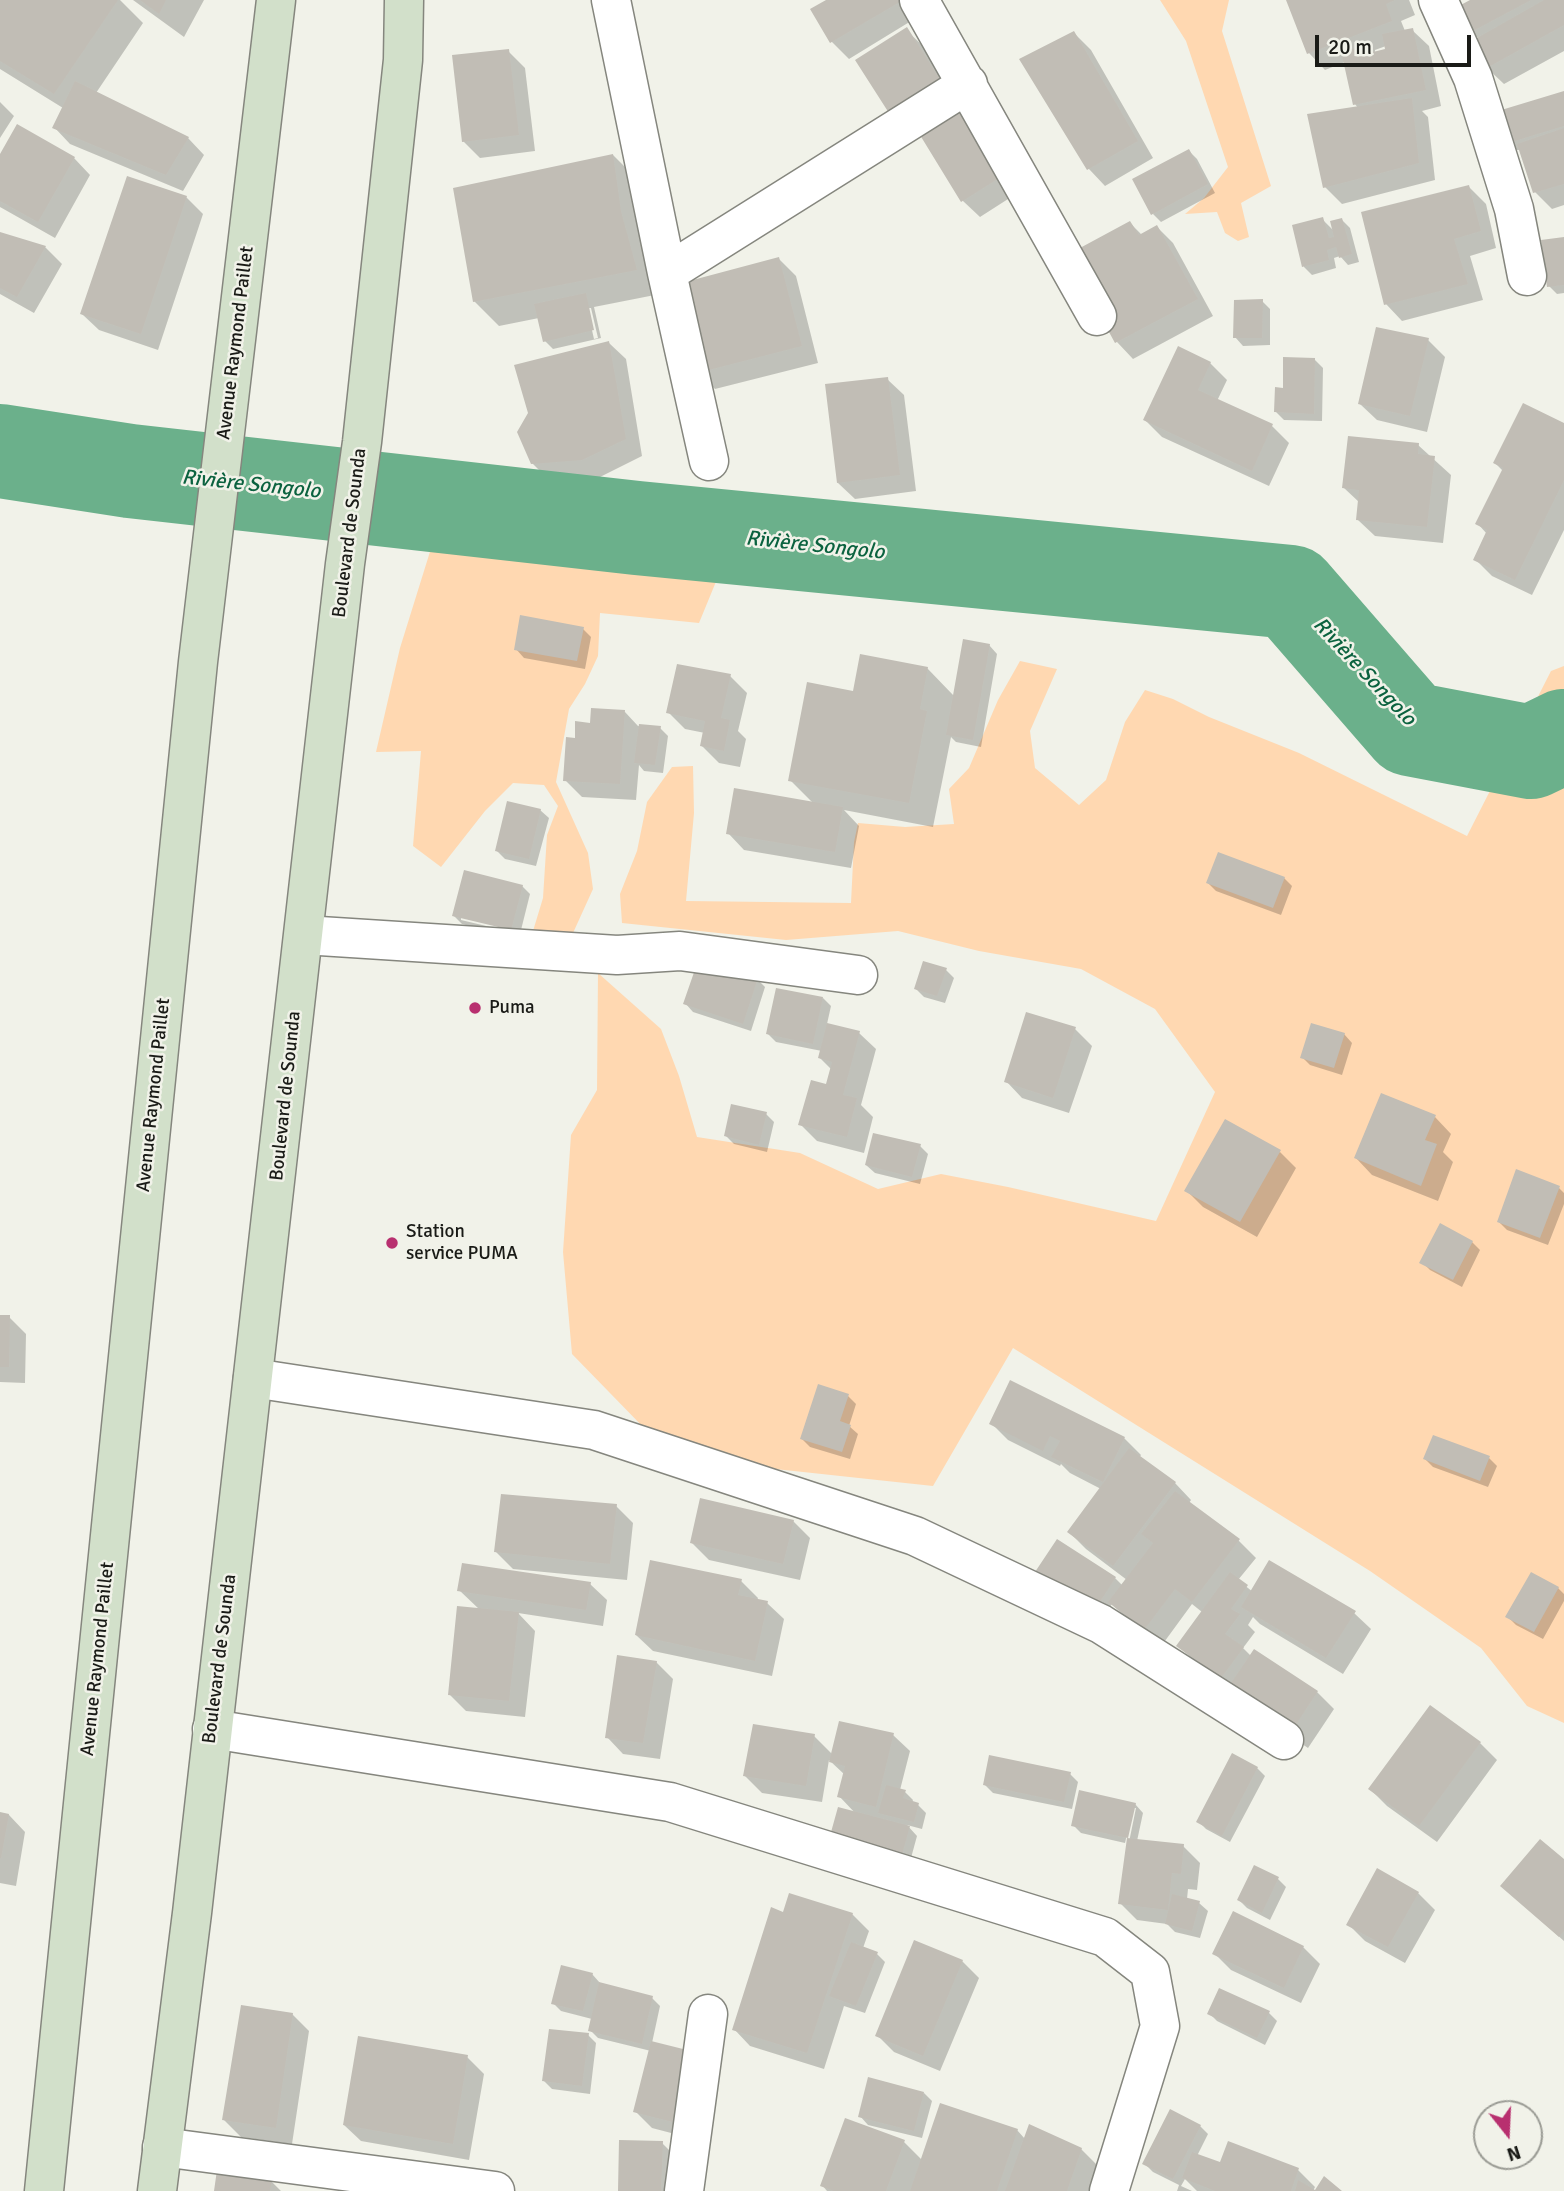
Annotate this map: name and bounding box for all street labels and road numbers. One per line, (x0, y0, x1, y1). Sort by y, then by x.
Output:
street label: Avenue Raymond Paillet (213, 245, 259, 441)
street label: Boulevard de Sounda (328, 447, 372, 619)
street label: Avenue Raymond Paillet (132, 997, 176, 1193)
street label: Boulevard de Sounda (266, 1010, 306, 1182)
street label: Avenue Raymond Paillet (76, 1561, 120, 1757)
street label: Boulevard de Sounda (198, 1573, 242, 1745)

